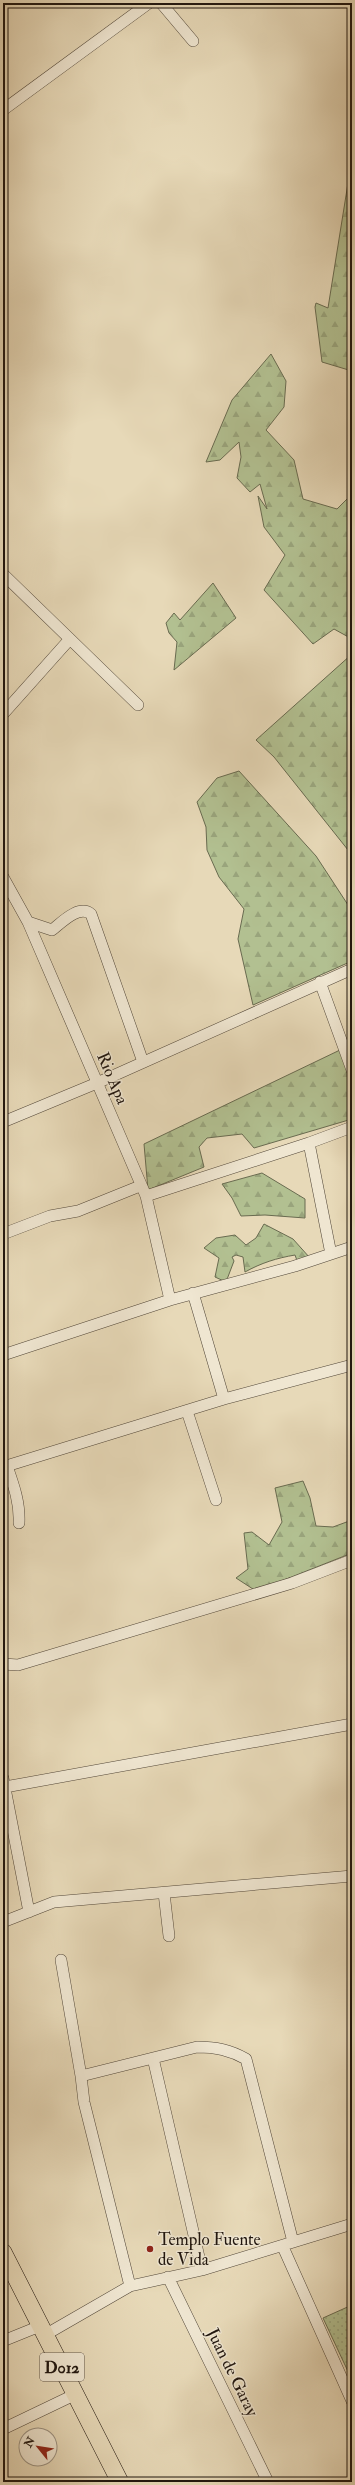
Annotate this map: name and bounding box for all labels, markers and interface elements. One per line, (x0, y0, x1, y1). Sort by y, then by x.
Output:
street label: Rio Apa (91, 1049, 133, 1109)
place label: Templo Fuente de Vida (158, 2229, 261, 2270)
marker: Templo Fuente de Vida (145, 2244, 155, 2254)
street label: Juan de Garay (201, 2324, 263, 2421)
road number: D012 (40, 2353, 84, 2381)
north arrow (18, 2427, 58, 2467)
text: N (21, 2434, 38, 2451)

